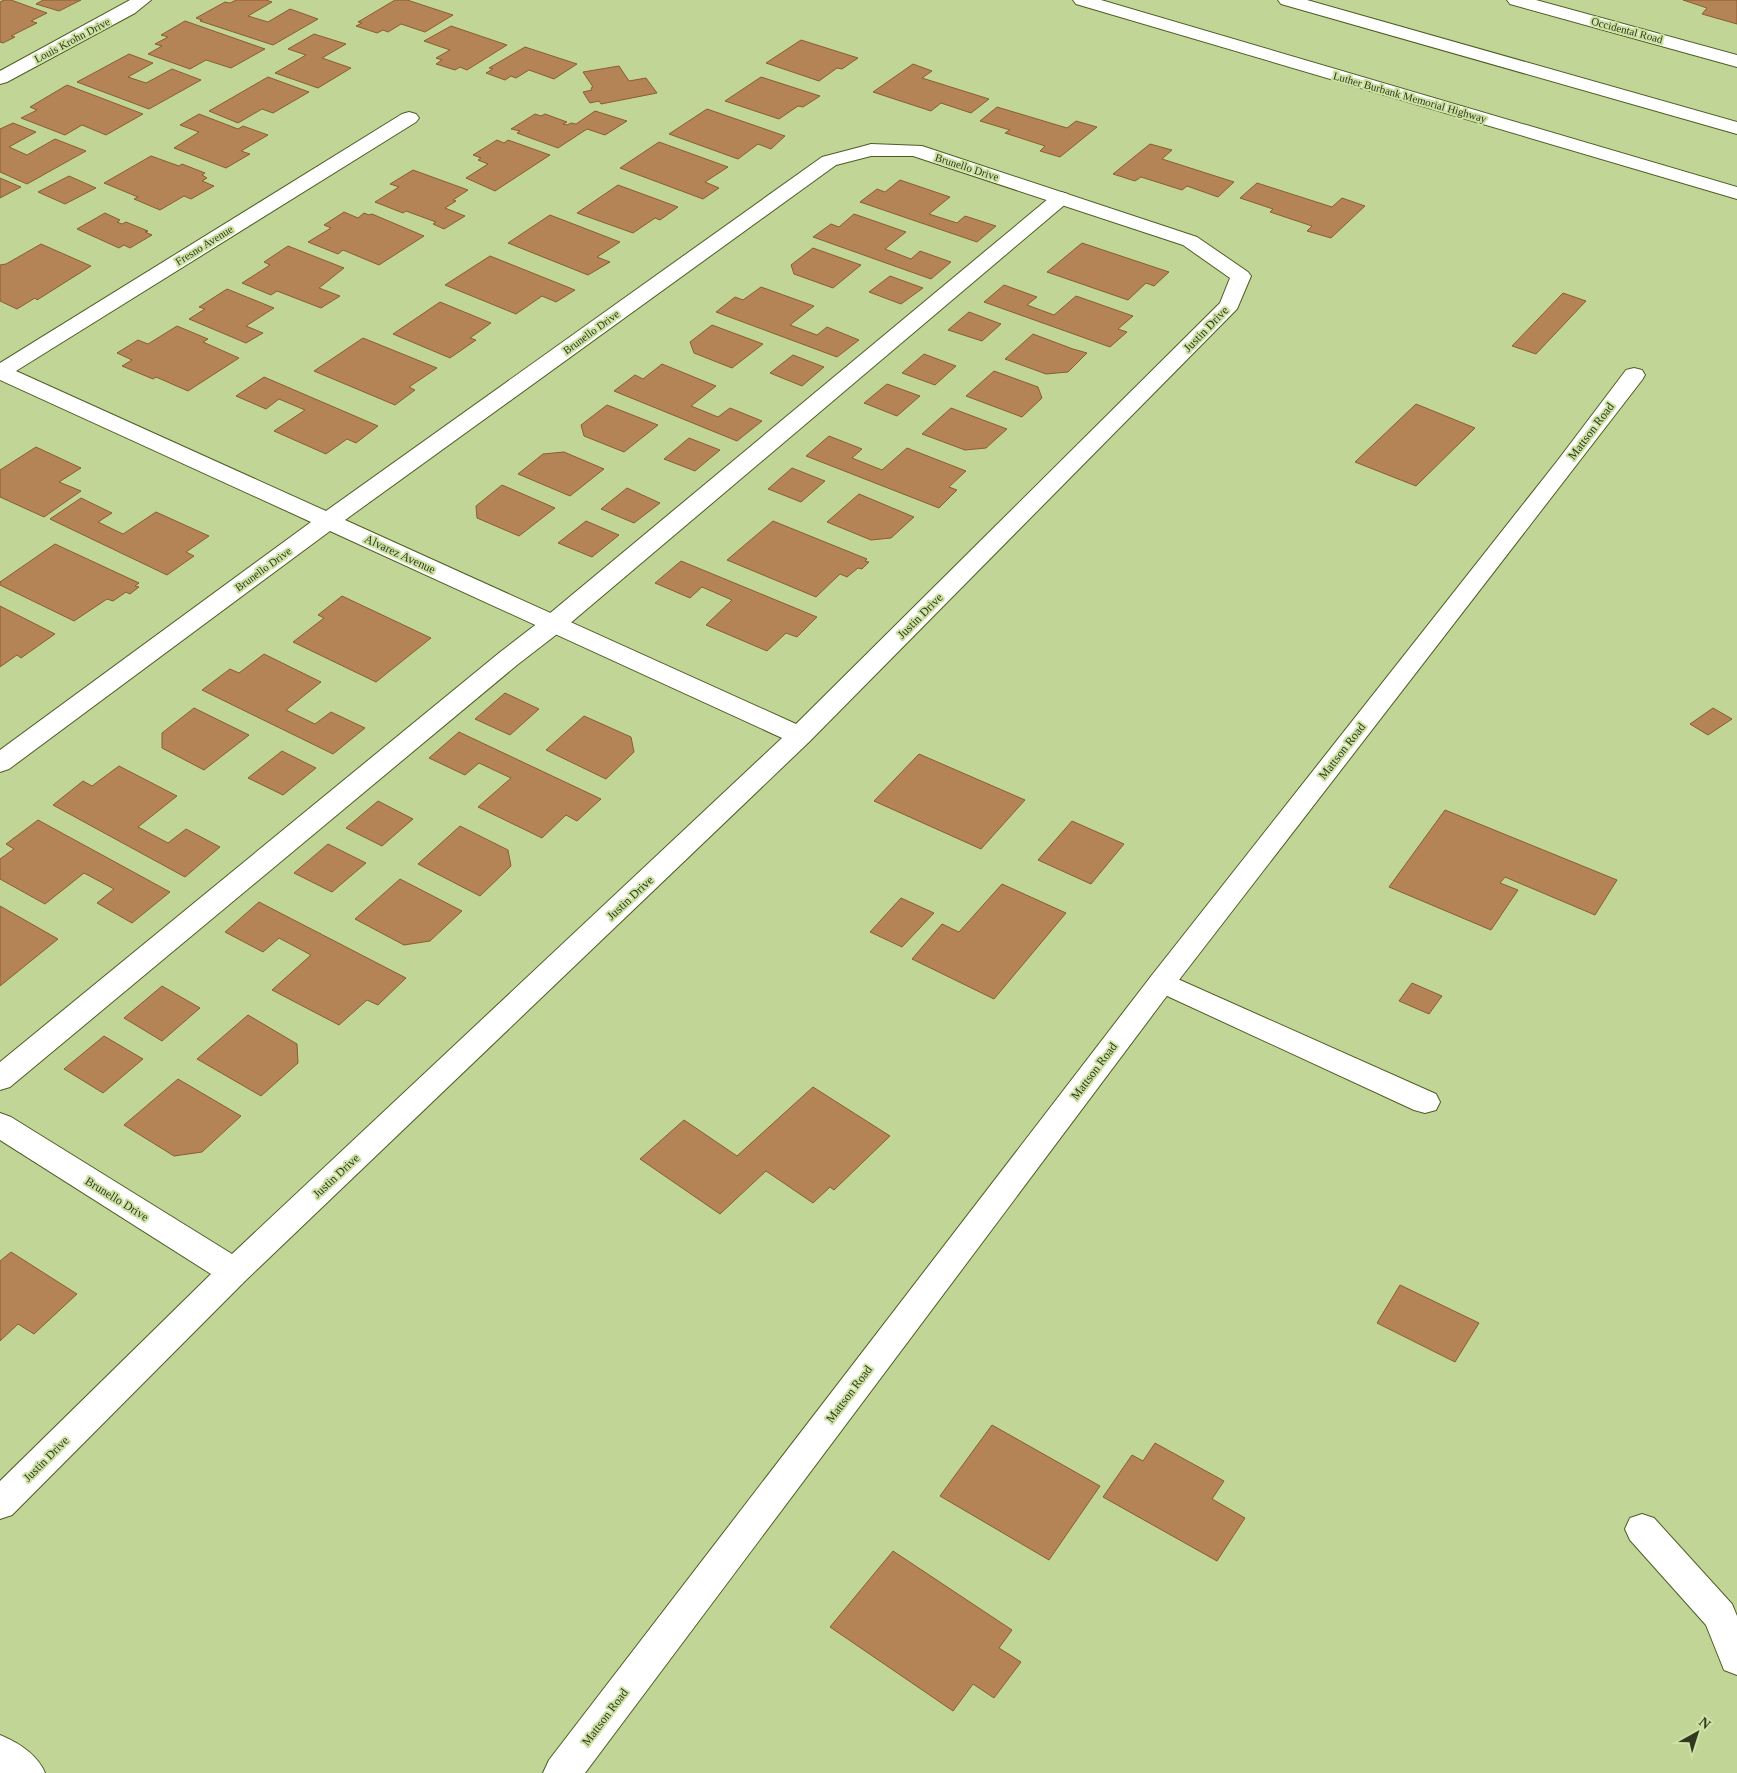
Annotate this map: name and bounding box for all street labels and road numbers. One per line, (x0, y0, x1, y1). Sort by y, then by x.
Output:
street label: Louis Krohn Drive (32, 15, 112, 65)
street label: Occidental Road (1590, 15, 1665, 45)
street label: Luther Burbank Memorial Highway (1332, 69, 1489, 125)
street label: Brunello Drive (934, 151, 1000, 183)
street label: Fresno Avenue (173, 223, 235, 267)
street label: Justin Drive (1181, 303, 1231, 355)
street label: Brunello Drive (561, 308, 621, 356)
street label: Mattson Road (1565, 400, 1617, 462)
street label: Alvarez Avenue (362, 531, 438, 577)
street label: Brunello Drive (233, 545, 293, 593)
street label: Justin Drive (894, 590, 946, 642)
street label: Mattson Road (1316, 720, 1368, 782)
street label: Justin Drive (604, 873, 656, 923)
street label: Mattson Road (1068, 1040, 1120, 1102)
street label: Justin Drive (310, 1151, 362, 1201)
street label: Brunello Drive (83, 1174, 151, 1224)
street label: Mattson Road (823, 1363, 875, 1425)
street label: Justin Drive (20, 1433, 72, 1485)
street label: Mattson Road (579, 1686, 631, 1748)

